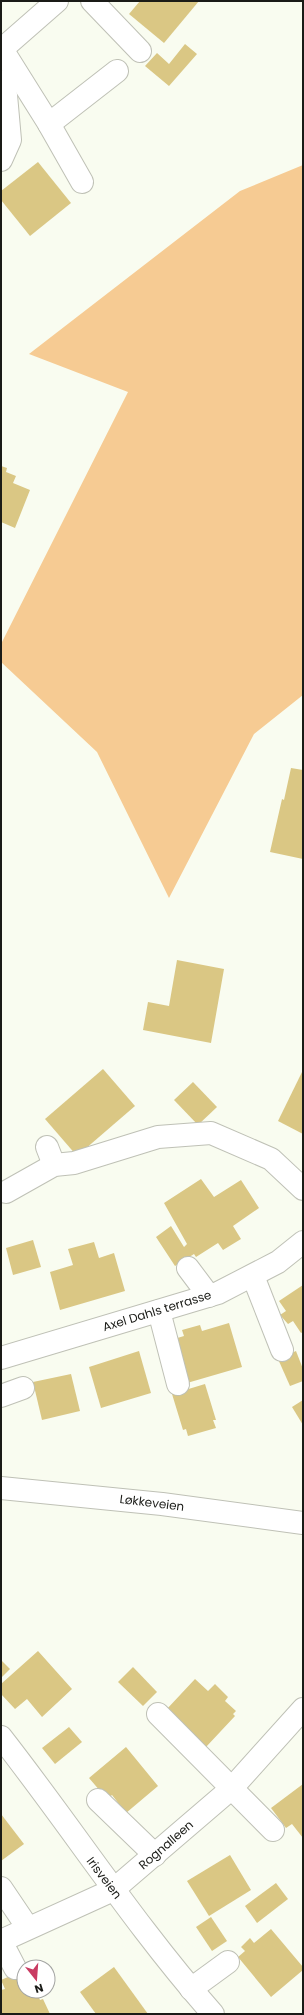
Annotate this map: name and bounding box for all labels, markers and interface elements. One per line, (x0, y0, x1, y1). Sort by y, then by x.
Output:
street label: Axel Dahls terrasse (100, 1286, 213, 1335)
street label: Løkkeveien (119, 1490, 185, 1515)
street label: Rognalleen (135, 1816, 197, 1873)
street label: Irisveien (83, 1853, 126, 1902)
north arrow (16, 1959, 56, 1999)
text: N (33, 1980, 45, 1997)

